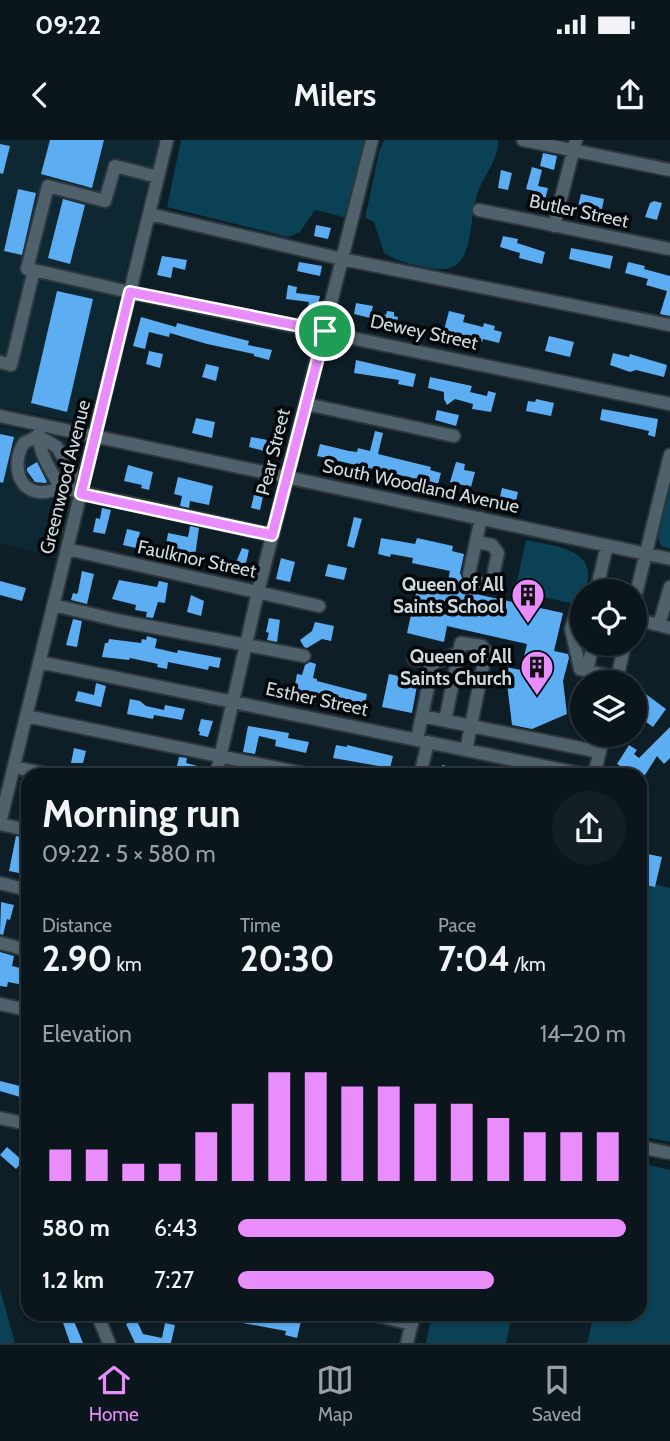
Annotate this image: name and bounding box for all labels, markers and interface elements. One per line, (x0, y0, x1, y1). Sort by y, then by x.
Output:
text: 09:22 (35, 9, 101, 41)
text: Milers (294, 75, 376, 114)
icon: back (21, 76, 59, 114)
icon: share (611, 76, 649, 114)
street label: Butler Street (527, 189, 631, 233)
pin (295, 301, 355, 361)
street label: Dewey Street (368, 309, 480, 355)
icon: arrive (306, 312, 344, 350)
street label: Greenwood Avenue (35, 397, 95, 556)
street label: Pear Street (251, 406, 295, 498)
street label: South Woodland Avenue (321, 454, 522, 518)
street label: Faulknor Street (135, 535, 259, 583)
place label: Queen of All Saints School (393, 573, 504, 618)
building icon: Queen of All Saints School (509, 576, 547, 625)
map controls (570, 579, 647, 747)
button: locate (570, 579, 647, 656)
place label: Queen of All Saints Church (400, 645, 512, 690)
building icon: Queen of All Saints Church (518, 648, 556, 697)
button: layers (570, 670, 647, 747)
street label: Esther Street (264, 677, 371, 721)
text: Morning run (42, 790, 241, 837)
button: share (552, 791, 626, 865)
text: 09:22 · 5 × 580 m (42, 840, 216, 868)
text: Distance (42, 914, 112, 937)
text: Time (240, 914, 280, 937)
text: Pace (438, 914, 476, 937)
text: 2.90 (42, 937, 112, 980)
text: 20:30 (240, 937, 335, 980)
text: 7:04 (438, 937, 510, 980)
text: km (112, 953, 142, 976)
text: /km (510, 953, 546, 976)
text: Elevation (42, 1020, 132, 1048)
text: 14–20 m (540, 1020, 626, 1048)
text: 580 m (42, 1214, 110, 1242)
text: 6:43 (154, 1214, 198, 1242)
text: 1.2 km (42, 1266, 104, 1294)
text: 7:27 (154, 1266, 194, 1294)
tab: Home (89, 1361, 139, 1426)
tab: Map (316, 1361, 354, 1426)
tab: Saved (532, 1361, 581, 1426)

